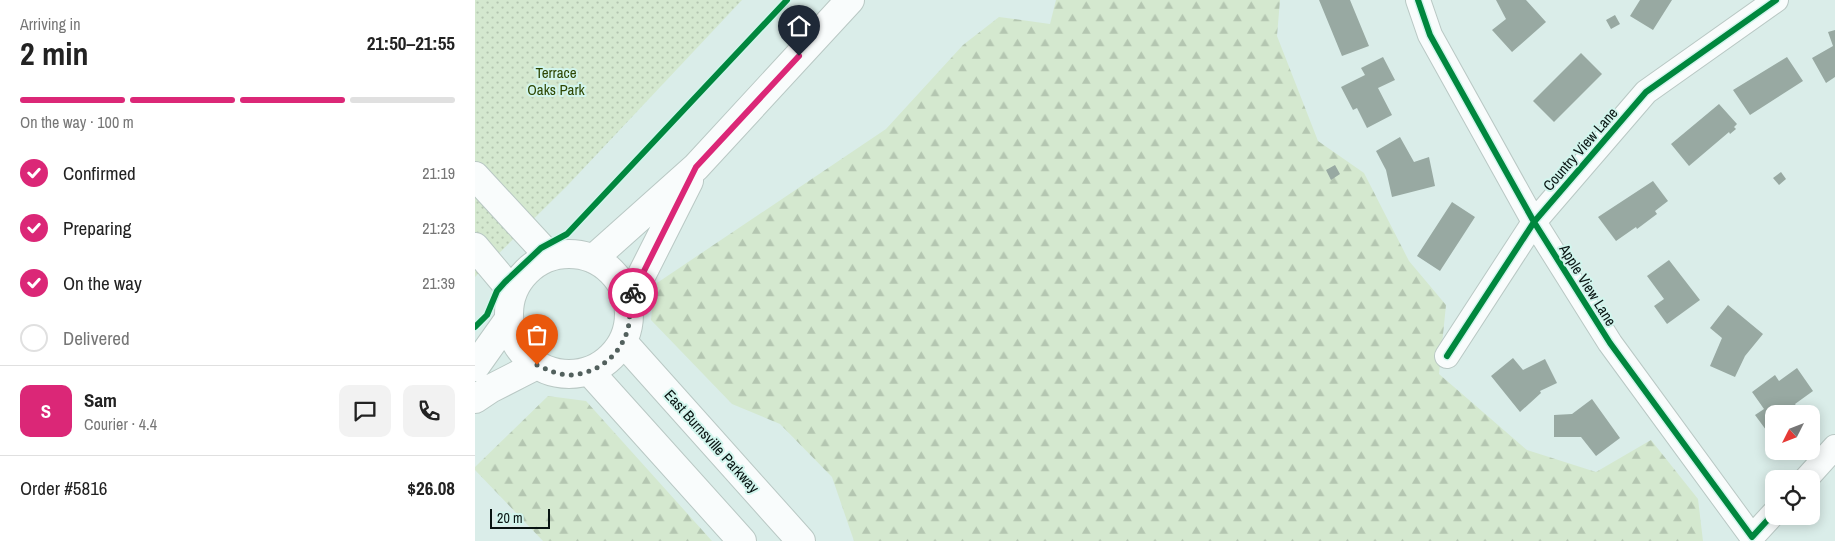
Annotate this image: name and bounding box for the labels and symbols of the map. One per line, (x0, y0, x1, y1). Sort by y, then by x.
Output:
pin (778, 5, 820, 56)
park label: Terrace Oaks Park (527, 62, 586, 100)
street label: Country View Lane (1538, 103, 1622, 195)
street label: Apple View Lane (1554, 239, 1622, 330)
courier (608, 268, 658, 318)
pin (516, 314, 558, 365)
street label: East Burnsville Parkway (660, 385, 765, 498)
north arrow (1765, 405, 1820, 460)
scale bar (490, 506, 550, 529)

